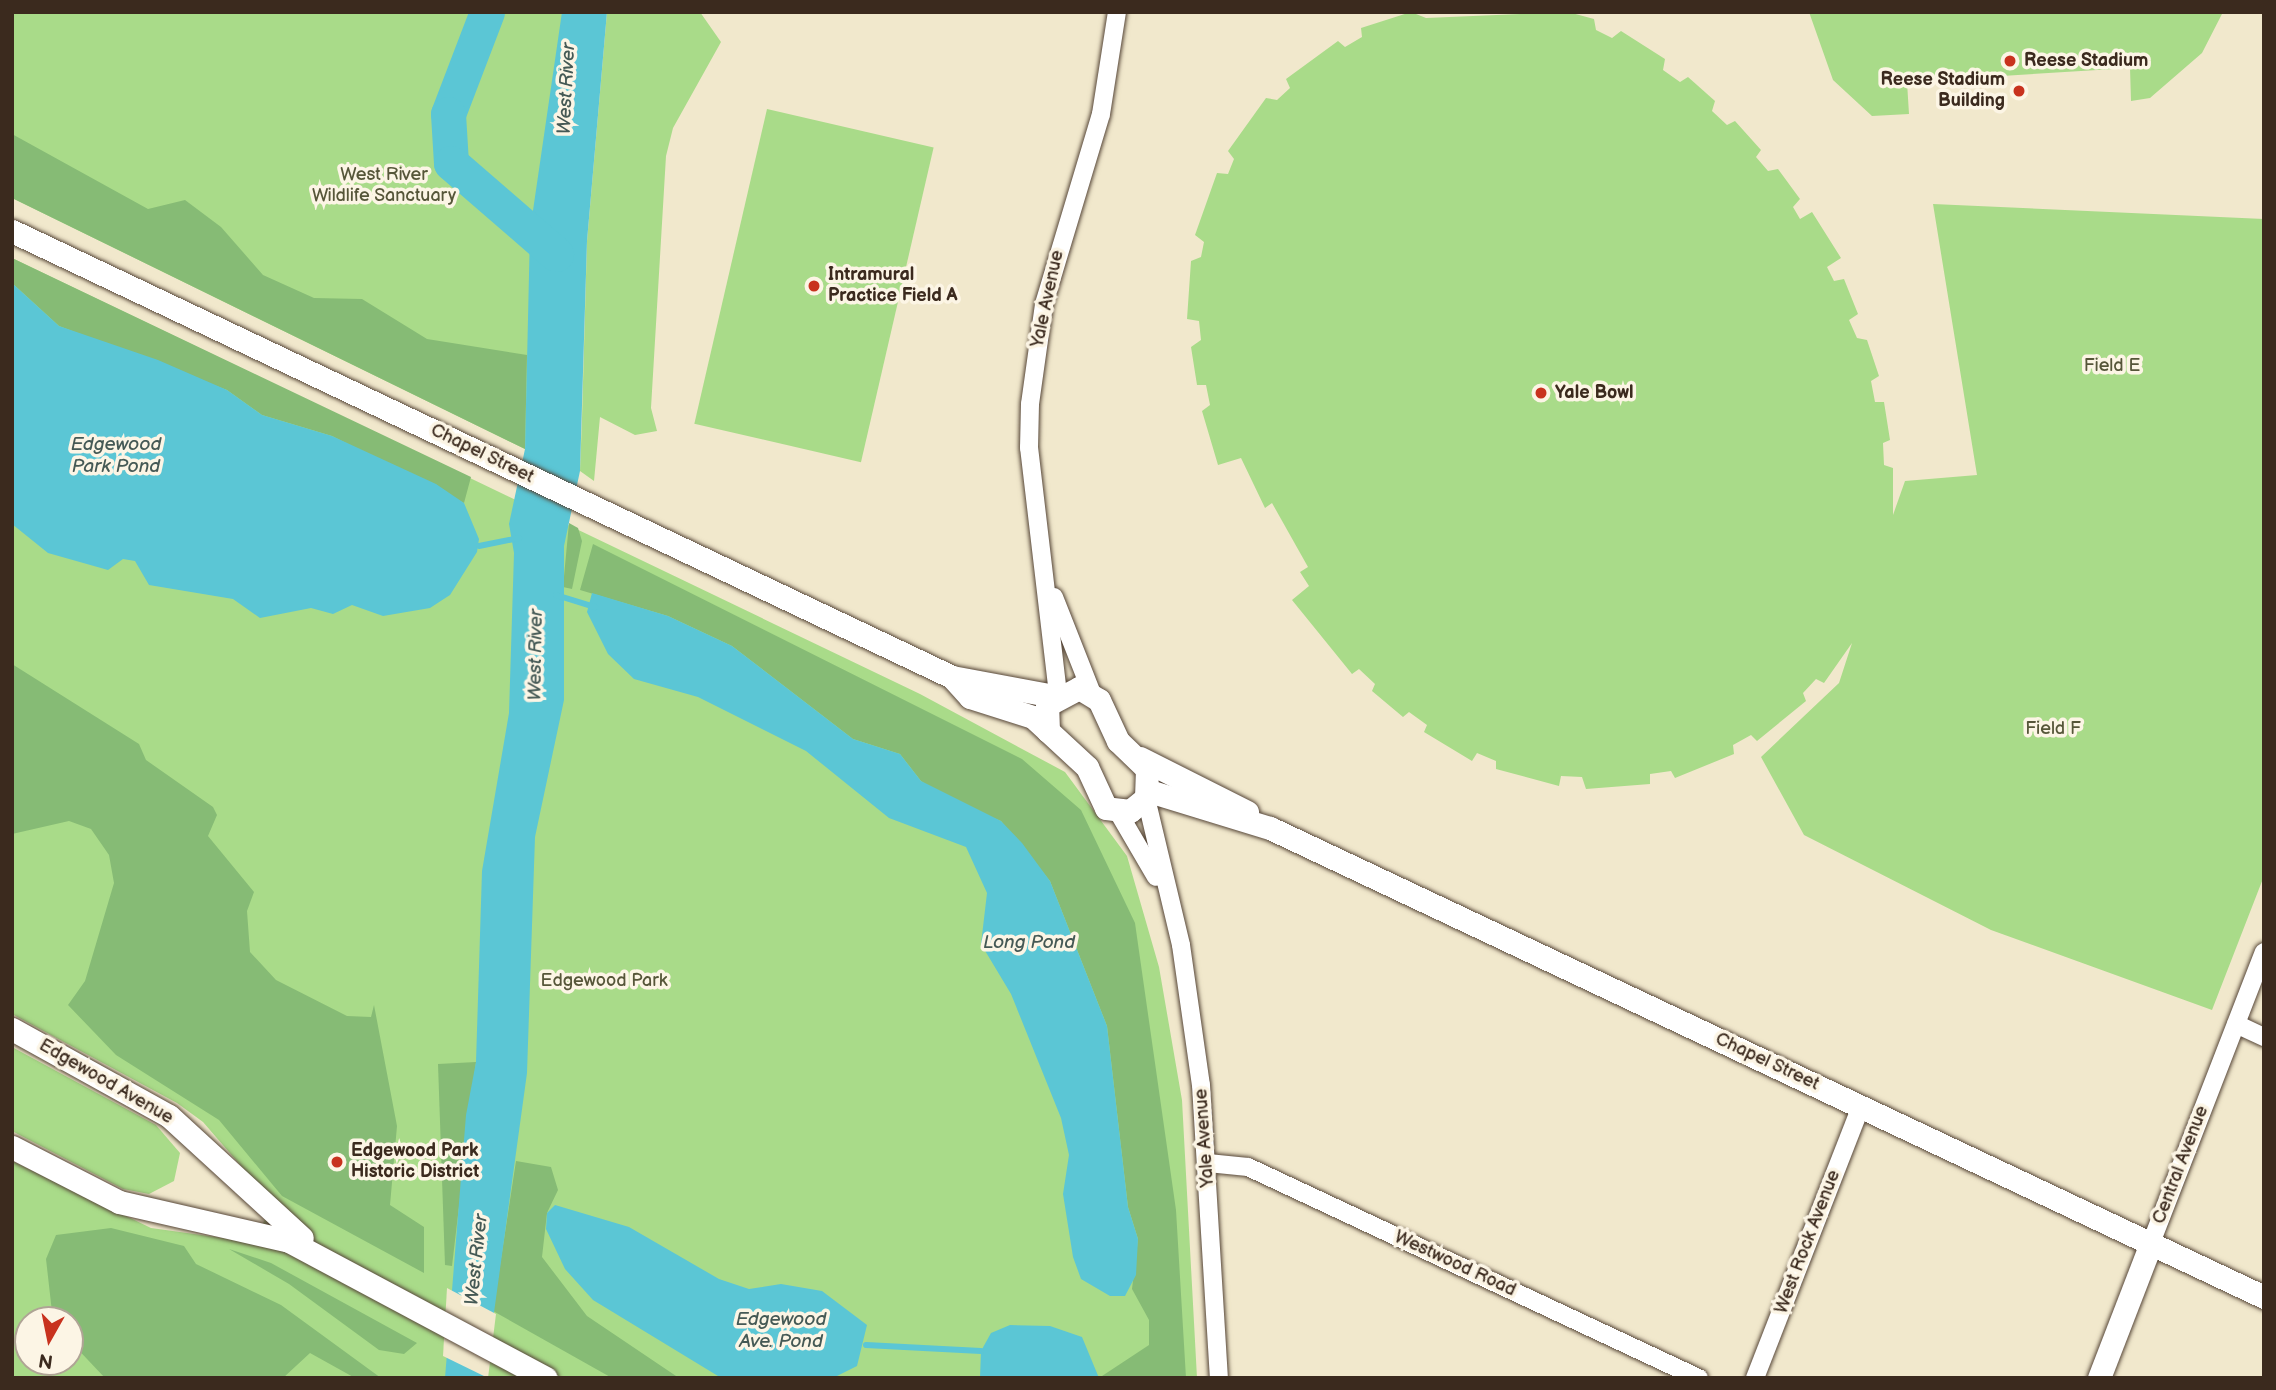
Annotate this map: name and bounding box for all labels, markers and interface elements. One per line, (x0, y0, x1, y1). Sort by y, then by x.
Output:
water label: West River (553, 43, 581, 135)
place label: Reese Stadium (2024, 50, 2148, 72)
marker: Reese Stadium (2002, 53, 2018, 69)
place label: Reese Stadium Building (1881, 70, 2005, 112)
marker: Reese Stadium Building (2011, 83, 2027, 99)
park label: West River Wildlife Sanctuary (312, 165, 456, 208)
street label: Yale Avenue (1027, 248, 1069, 350)
place label: Intramural Practice Field A (828, 265, 958, 308)
marker: Intramural Practice Field A (806, 278, 822, 294)
park label: Field E (2084, 355, 2140, 377)
place label: Yale Bowl (1555, 382, 1634, 404)
marker: Yale Bowl (1533, 385, 1549, 401)
street label: Chapel Street (427, 420, 537, 488)
water label: Edgewood Park Pond (71, 434, 161, 478)
water label: West River (524, 609, 548, 701)
park label: Field F (2025, 718, 2081, 740)
water label: Long Pond (983, 932, 1075, 954)
park label: Edgewood Park (541, 970, 667, 992)
street label: Chapel Street (1712, 1028, 1822, 1096)
street label: Edgewood Avenue (35, 1035, 177, 1129)
street label: Yale Avenue (1191, 1088, 1219, 1188)
street label: Central Avenue (2149, 1103, 2213, 1227)
place label: Edgewood Park Historic District (351, 1141, 479, 1184)
marker: Edgewood Park Historic District (329, 1154, 345, 1170)
street label: West Rock Avenue (1771, 1167, 1845, 1317)
water label: West River (461, 1213, 493, 1307)
street label: Westwood Road (1391, 1226, 1519, 1302)
north arrow (14, 1306, 84, 1376)
water label: Edgewood Ave. Pond (736, 1309, 826, 1353)
text: N (37, 1348, 55, 1373)

